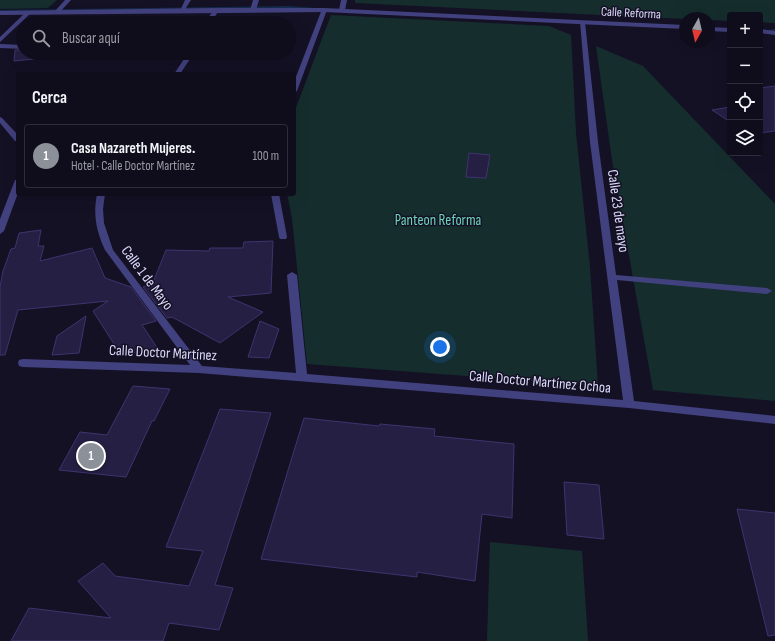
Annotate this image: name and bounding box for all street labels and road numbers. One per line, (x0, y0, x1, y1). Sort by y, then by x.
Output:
street label: Calle Reforma (600, 3, 662, 23)
street label: Calle 23 de mayo (603, 168, 633, 254)
street label: Calle 1 de Mayo (117, 242, 177, 314)
street label: Calle Doctor Martínez (109, 341, 218, 365)
street label: Calle Doctor Martínez Ochoa (468, 366, 612, 398)

